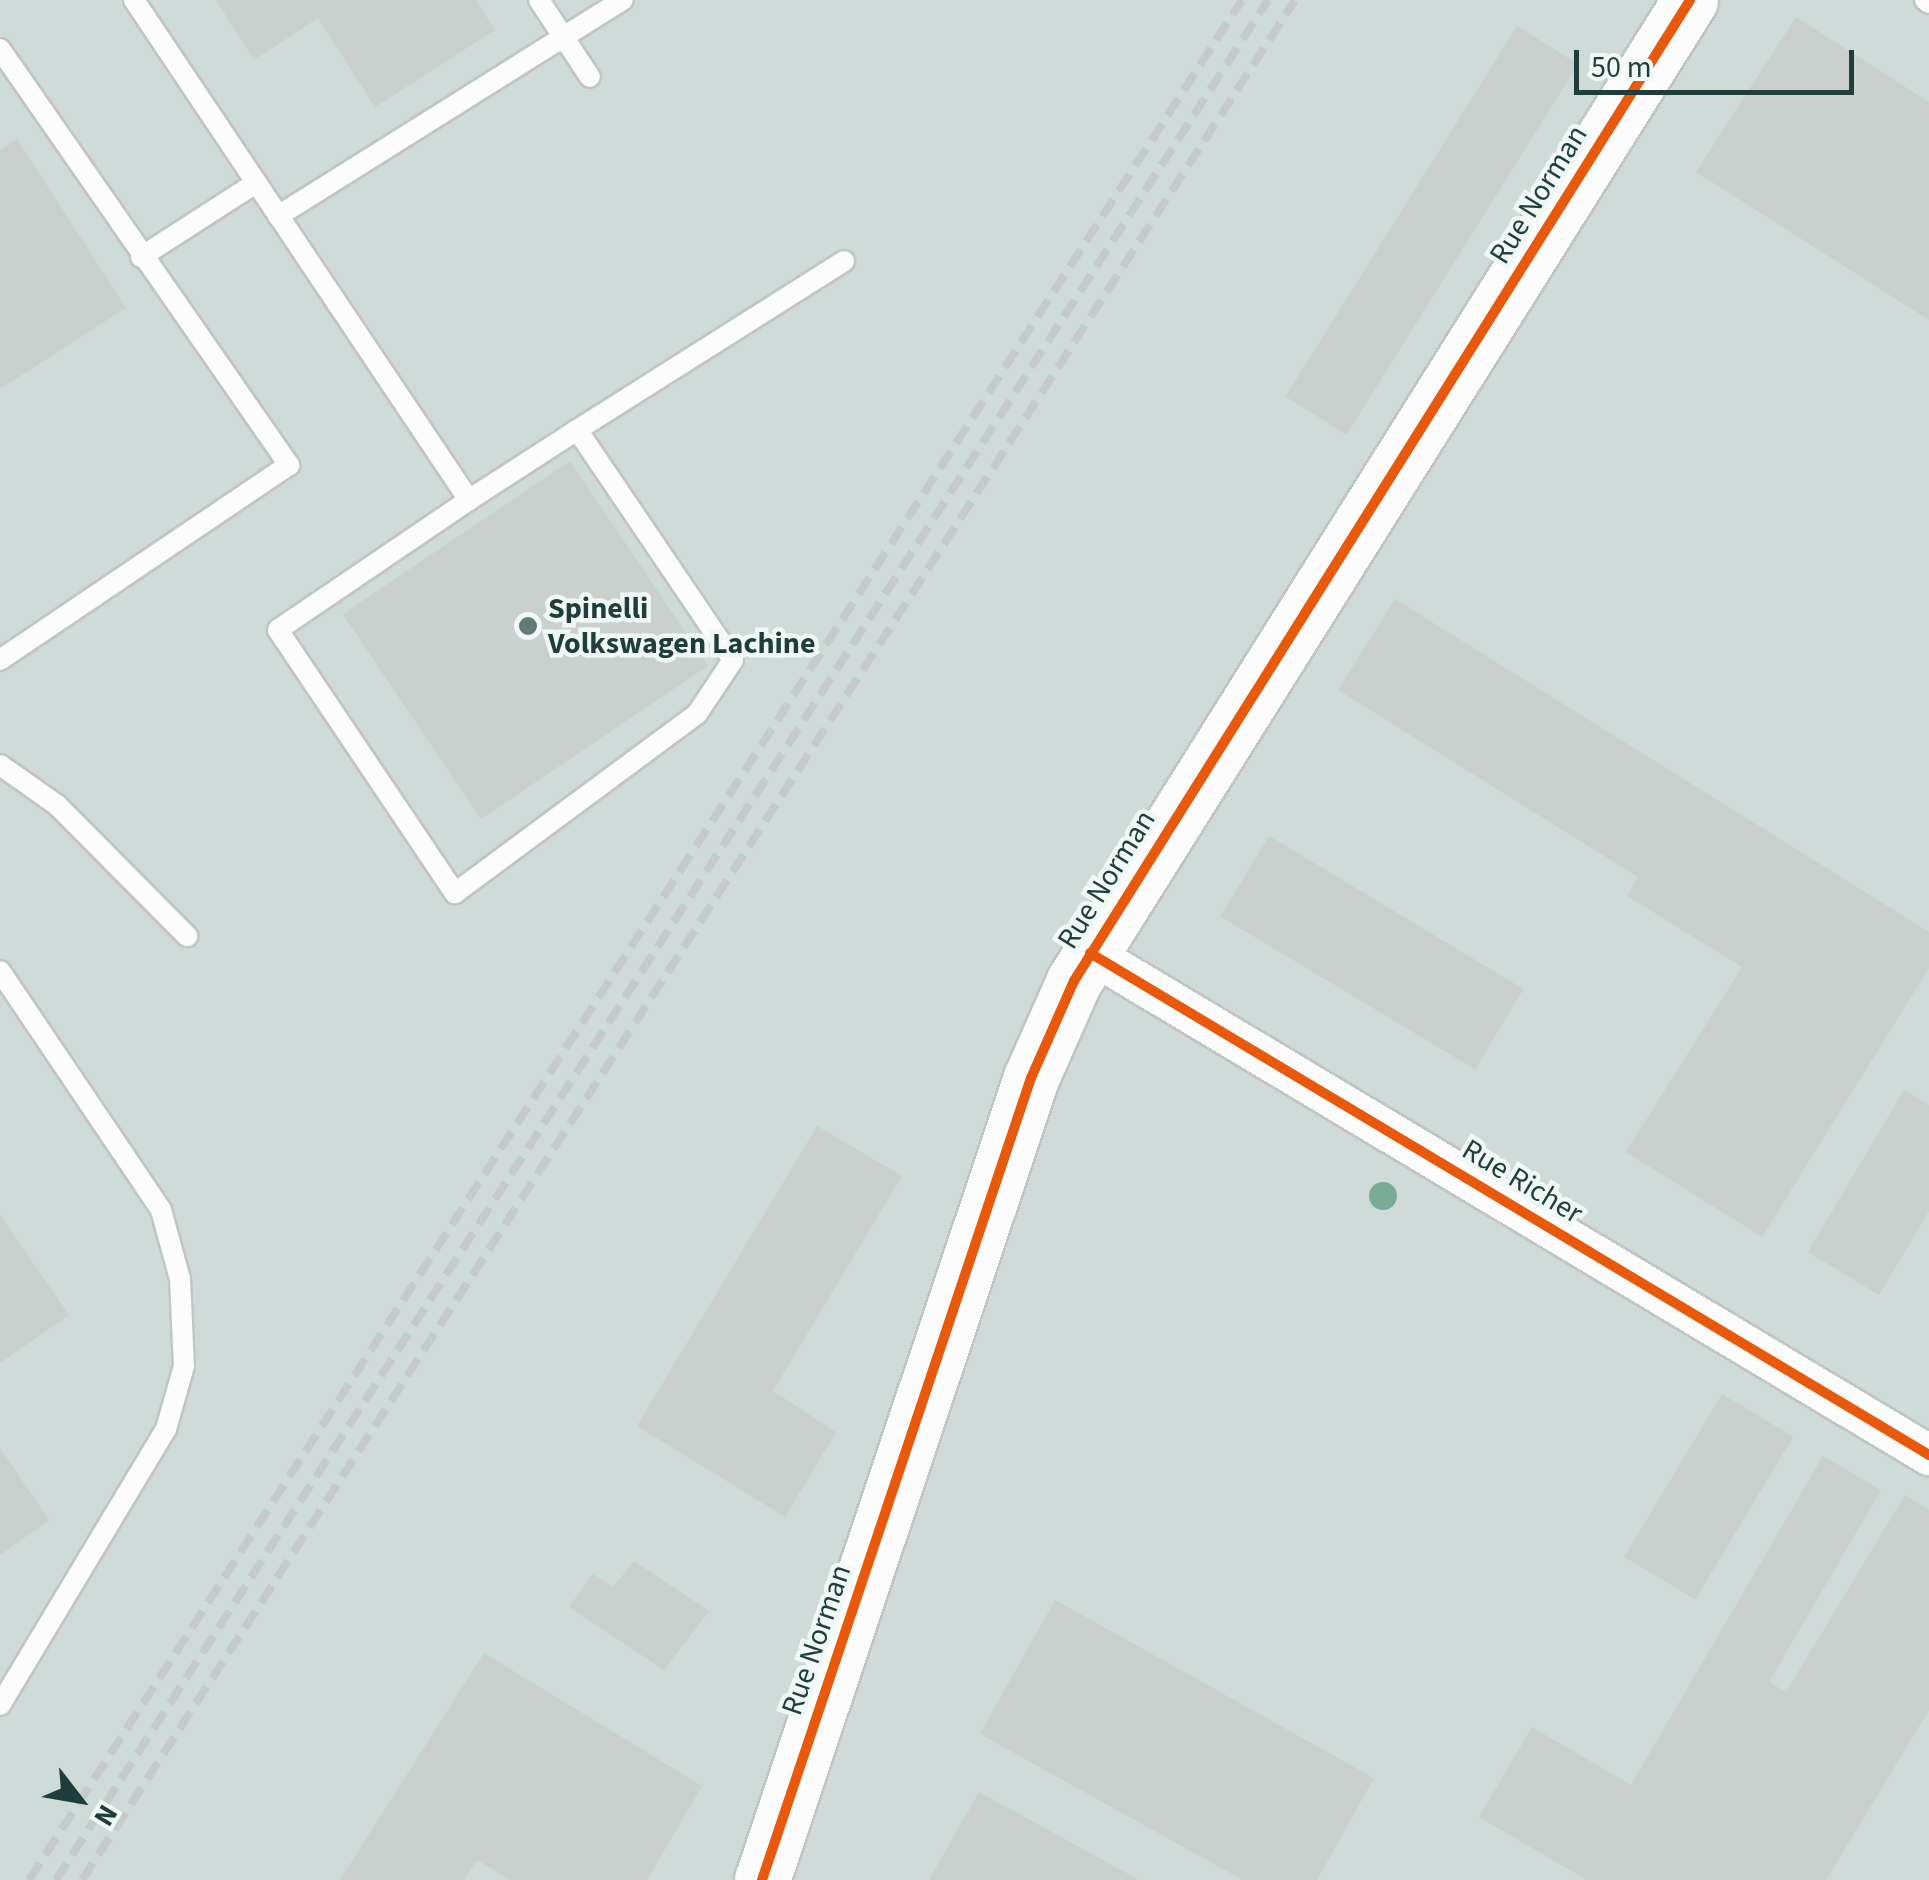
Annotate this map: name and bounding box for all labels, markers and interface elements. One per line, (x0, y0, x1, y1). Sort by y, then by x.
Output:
scale bar (1579, 30, 1859, 92)
text: 50 m (1591, 46, 1652, 89)
street label: Rue Norman (1482, 119, 1596, 271)
place label: Spinelli Volkswagen Lachine (548, 591, 816, 662)
marker: Spinelli Volkswagen Lachine (517, 615, 539, 637)
street label: Rue Norman (1050, 804, 1164, 956)
street label: Rue Richer (1455, 1132, 1589, 1232)
street label: Rue Norman (774, 1560, 860, 1720)
north arrow (30, 1750, 130, 1850)
text: N (84, 1797, 128, 1834)

